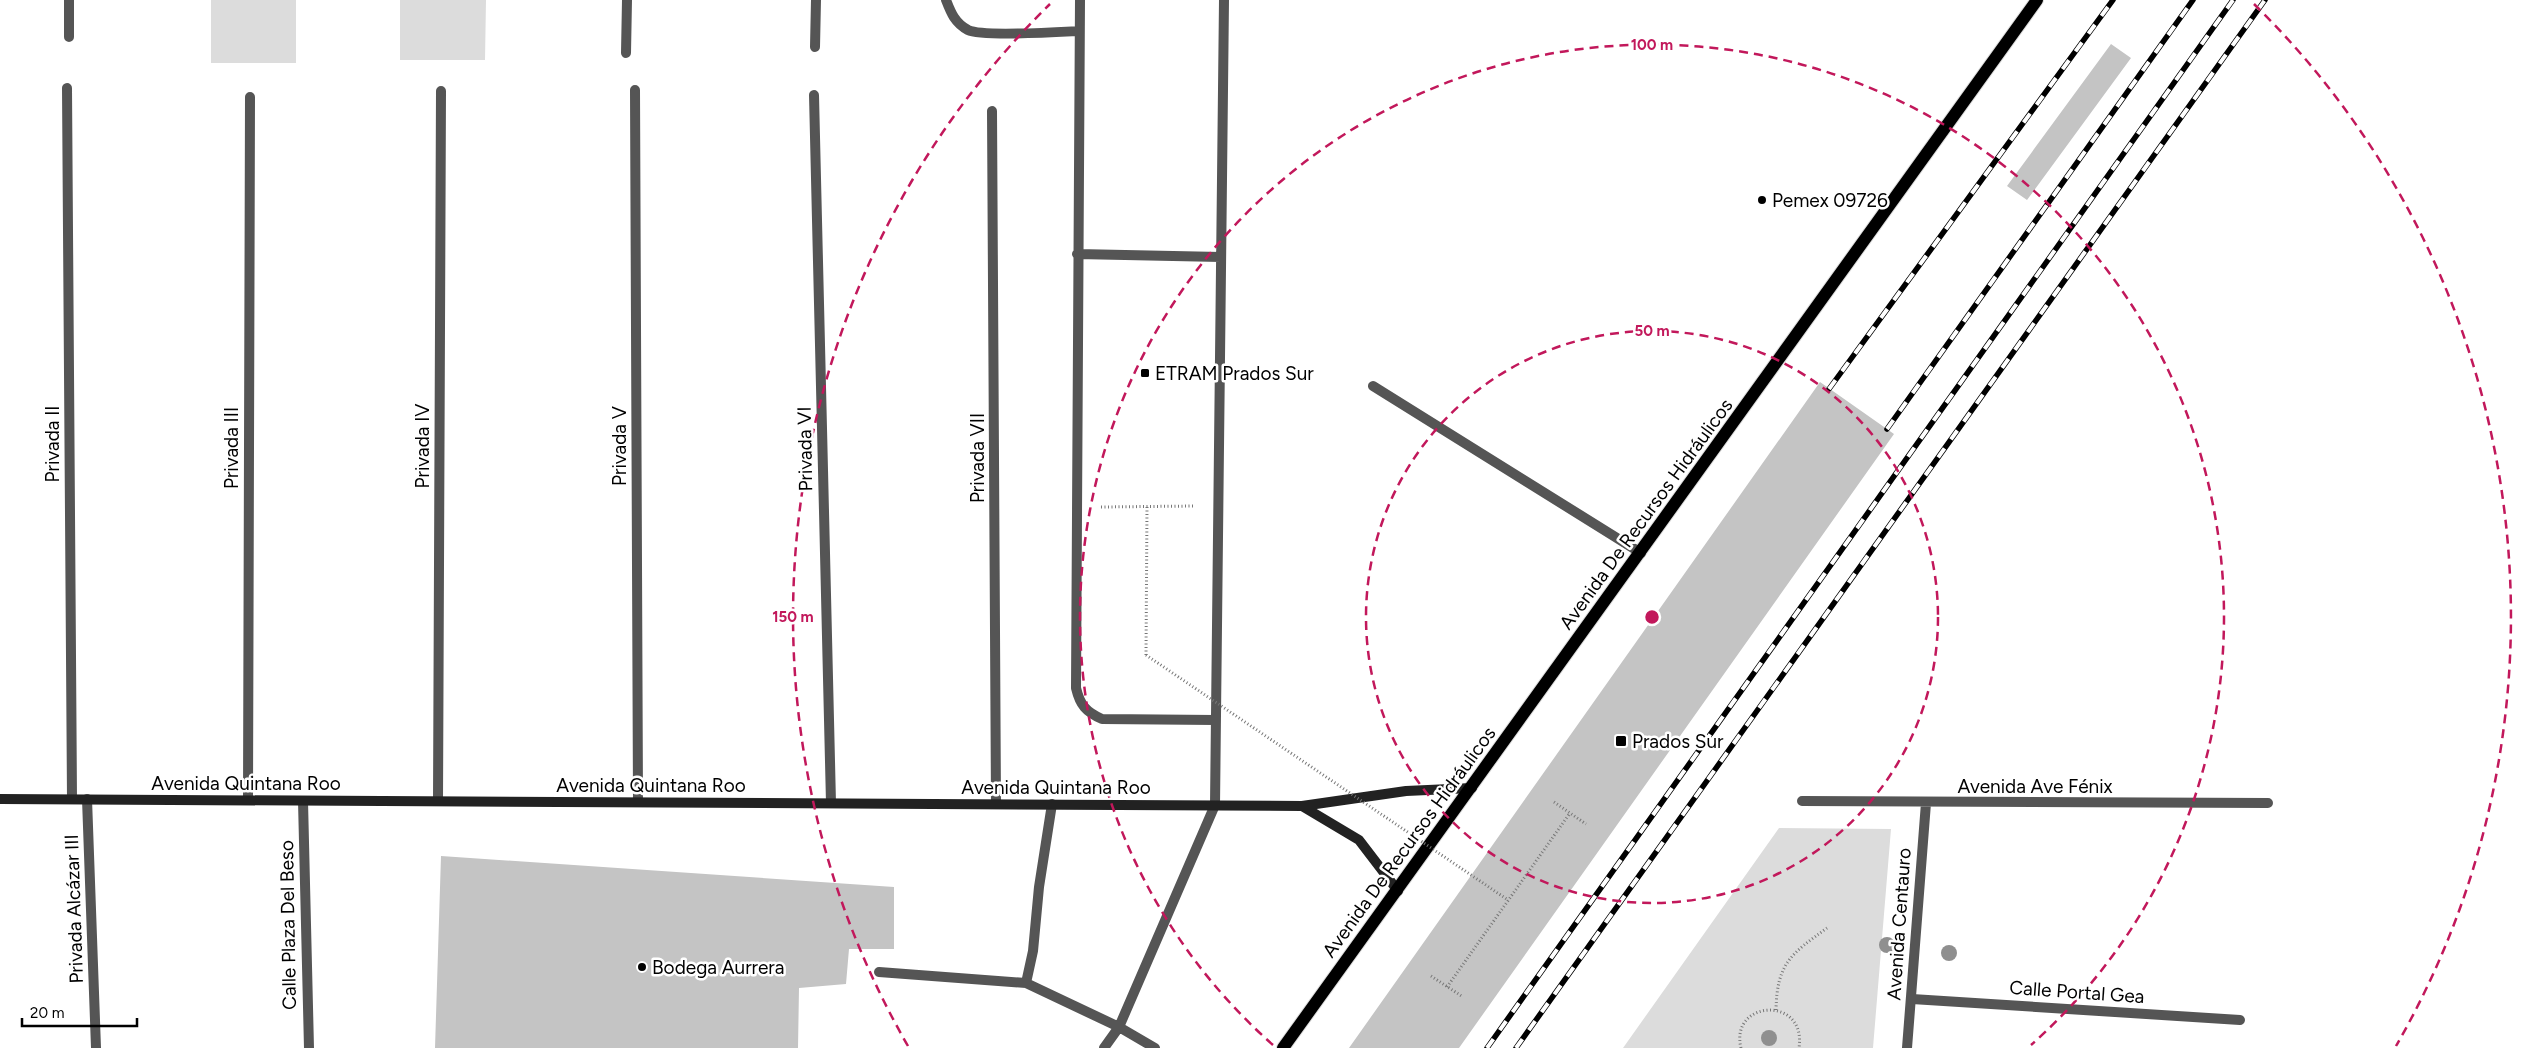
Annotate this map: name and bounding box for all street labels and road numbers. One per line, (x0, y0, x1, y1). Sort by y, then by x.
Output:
street label: Avenida De Recursos Hidráulicos (1555, 394, 1738, 634)
street label: Privada IV (411, 404, 434, 488)
street label: Privada II (41, 406, 64, 482)
street label: Privada V (608, 406, 631, 486)
street label: Privada VI (793, 406, 817, 492)
street label: Privada III (220, 407, 243, 489)
street label: Privada VII (966, 413, 989, 503)
street label: Avenida De Recursos Hidráulicos (1318, 722, 1501, 962)
street label: Avenida Quintana Roo (151, 772, 341, 795)
street label: Avenida Quintana Roo (556, 774, 746, 797)
street label: Avenida Ave Fénix (1957, 775, 2113, 798)
street label: Avenida Quintana Roo (961, 776, 1151, 799)
street label: Privada Alcázar III (60, 834, 88, 984)
street label: Calle Plaza Del Beso (275, 840, 301, 1010)
street label: Avenida Centauro (1882, 847, 1916, 1001)
street label: Calle Portal Gea (2009, 976, 2145, 1008)

